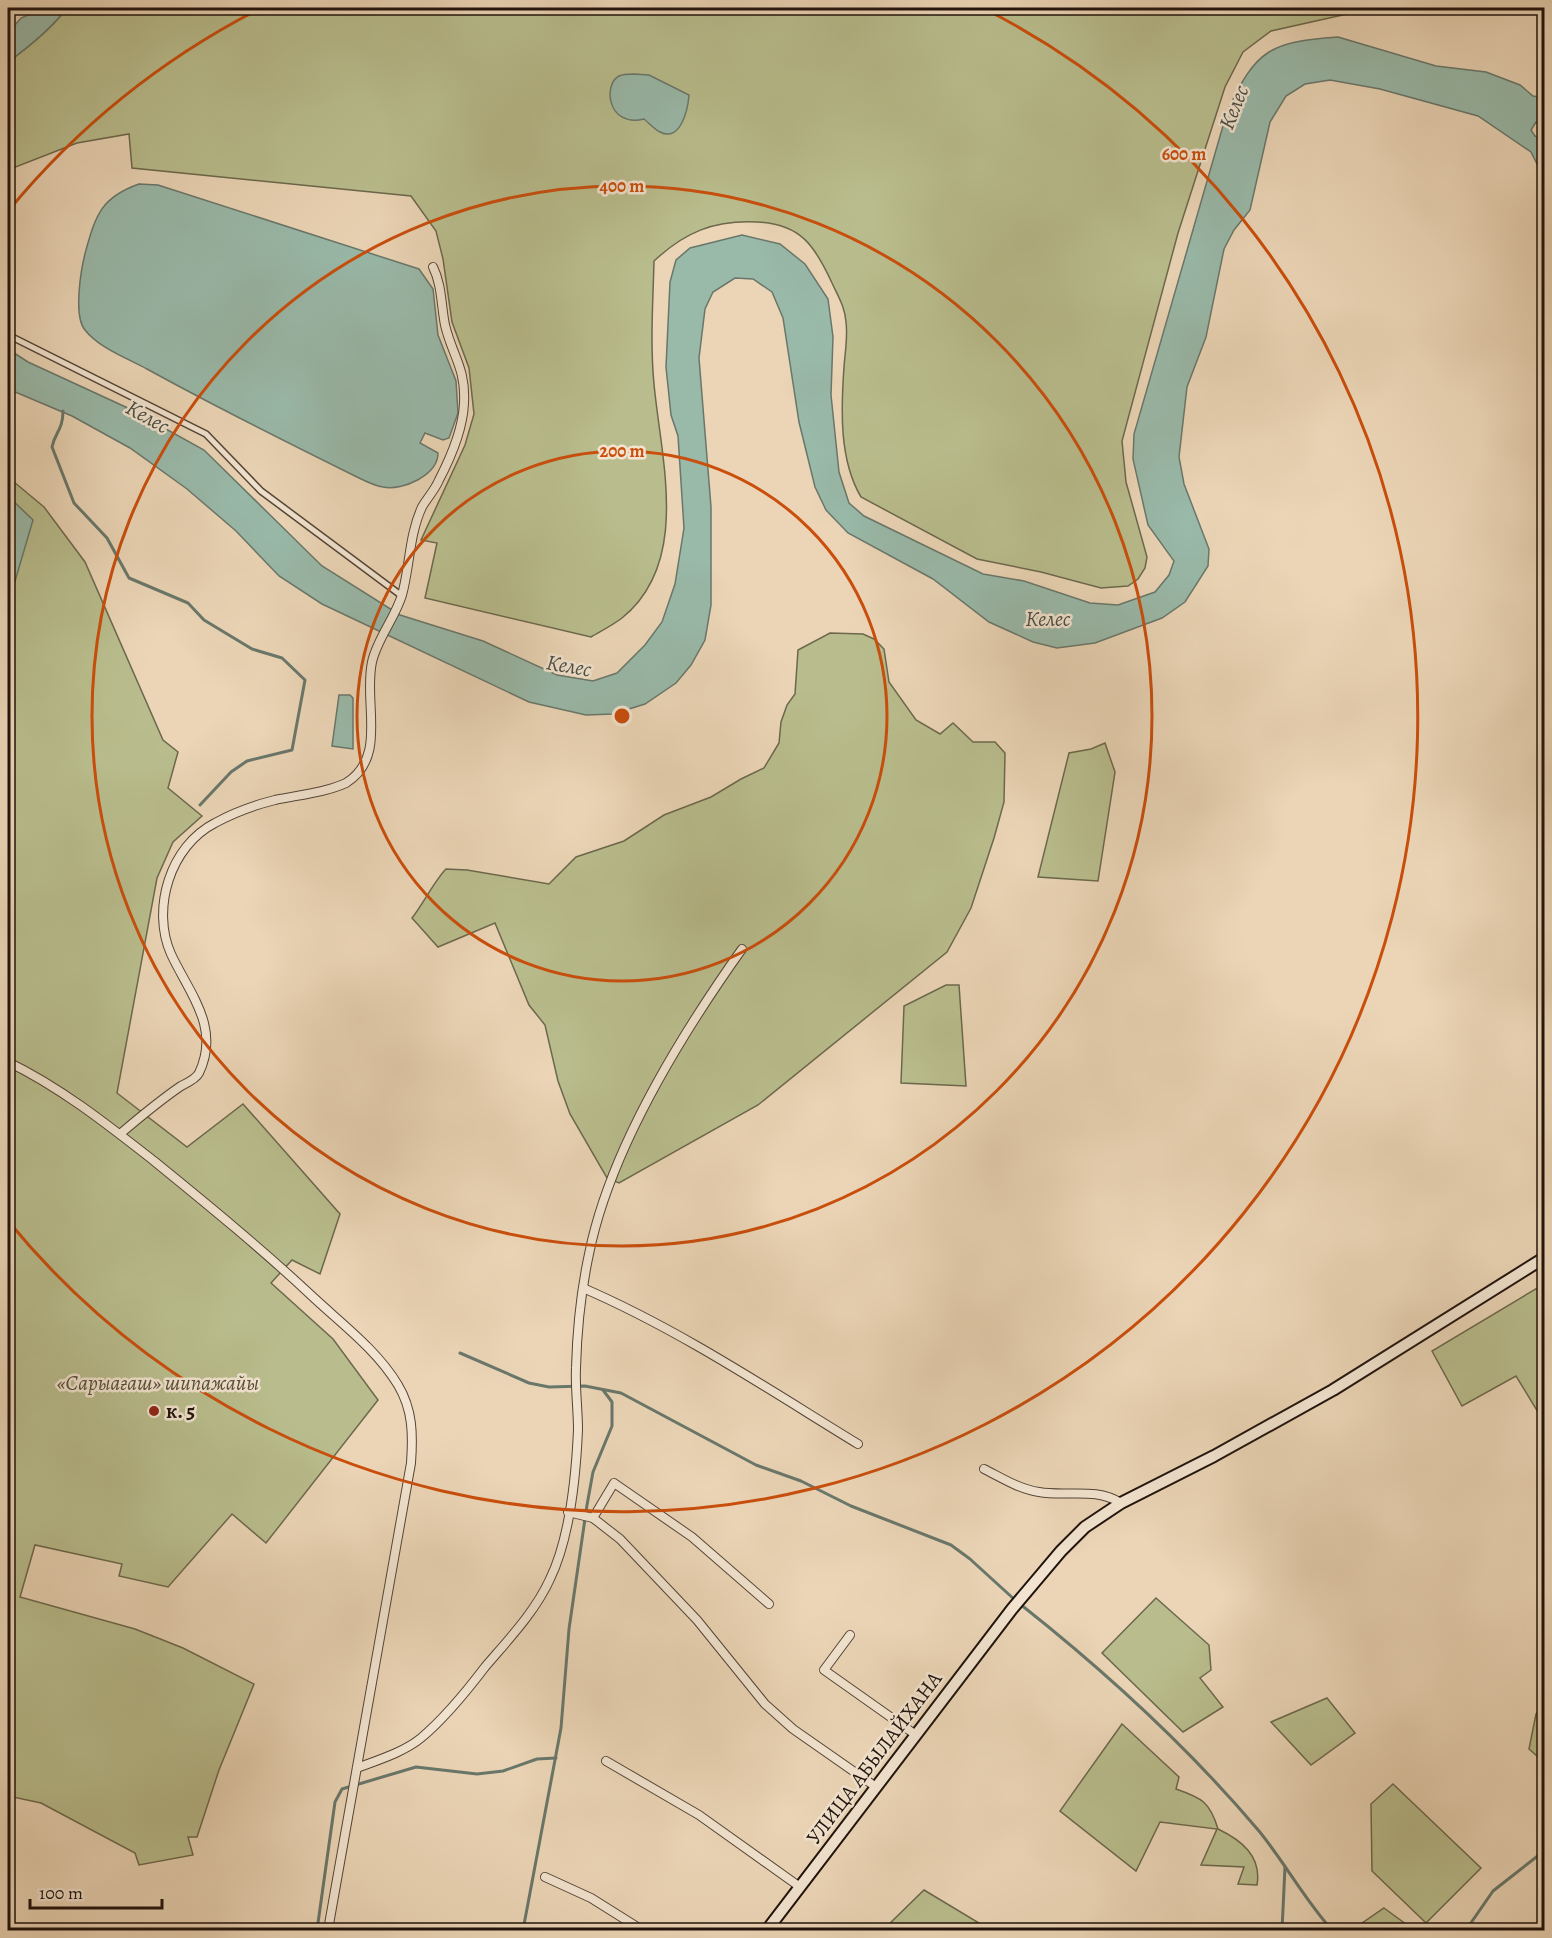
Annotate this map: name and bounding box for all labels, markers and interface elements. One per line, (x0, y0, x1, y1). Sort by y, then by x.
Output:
water label: Келес (1212, 81, 1256, 134)
text: 600 m (1162, 142, 1206, 166)
text: 400 m (600, 174, 644, 198)
water label: Келес (120, 393, 175, 441)
text: 200 m (599, 439, 645, 463)
water label: Келес (1025, 604, 1071, 634)
water label: Келес (544, 647, 594, 685)
centre of rings (612, 706, 632, 726)
park label: «Сарыағаш» шипажайы (57, 1369, 259, 1397)
place label: к. 5 (166, 1397, 195, 1425)
marker: к. 5 (147, 1404, 161, 1418)
street label: УЛИЦА АБЫЛАЙХАНА (800, 1665, 949, 1850)
scale bar (30, 1872, 162, 1910)
text: 100 m (39, 1881, 83, 1905)

